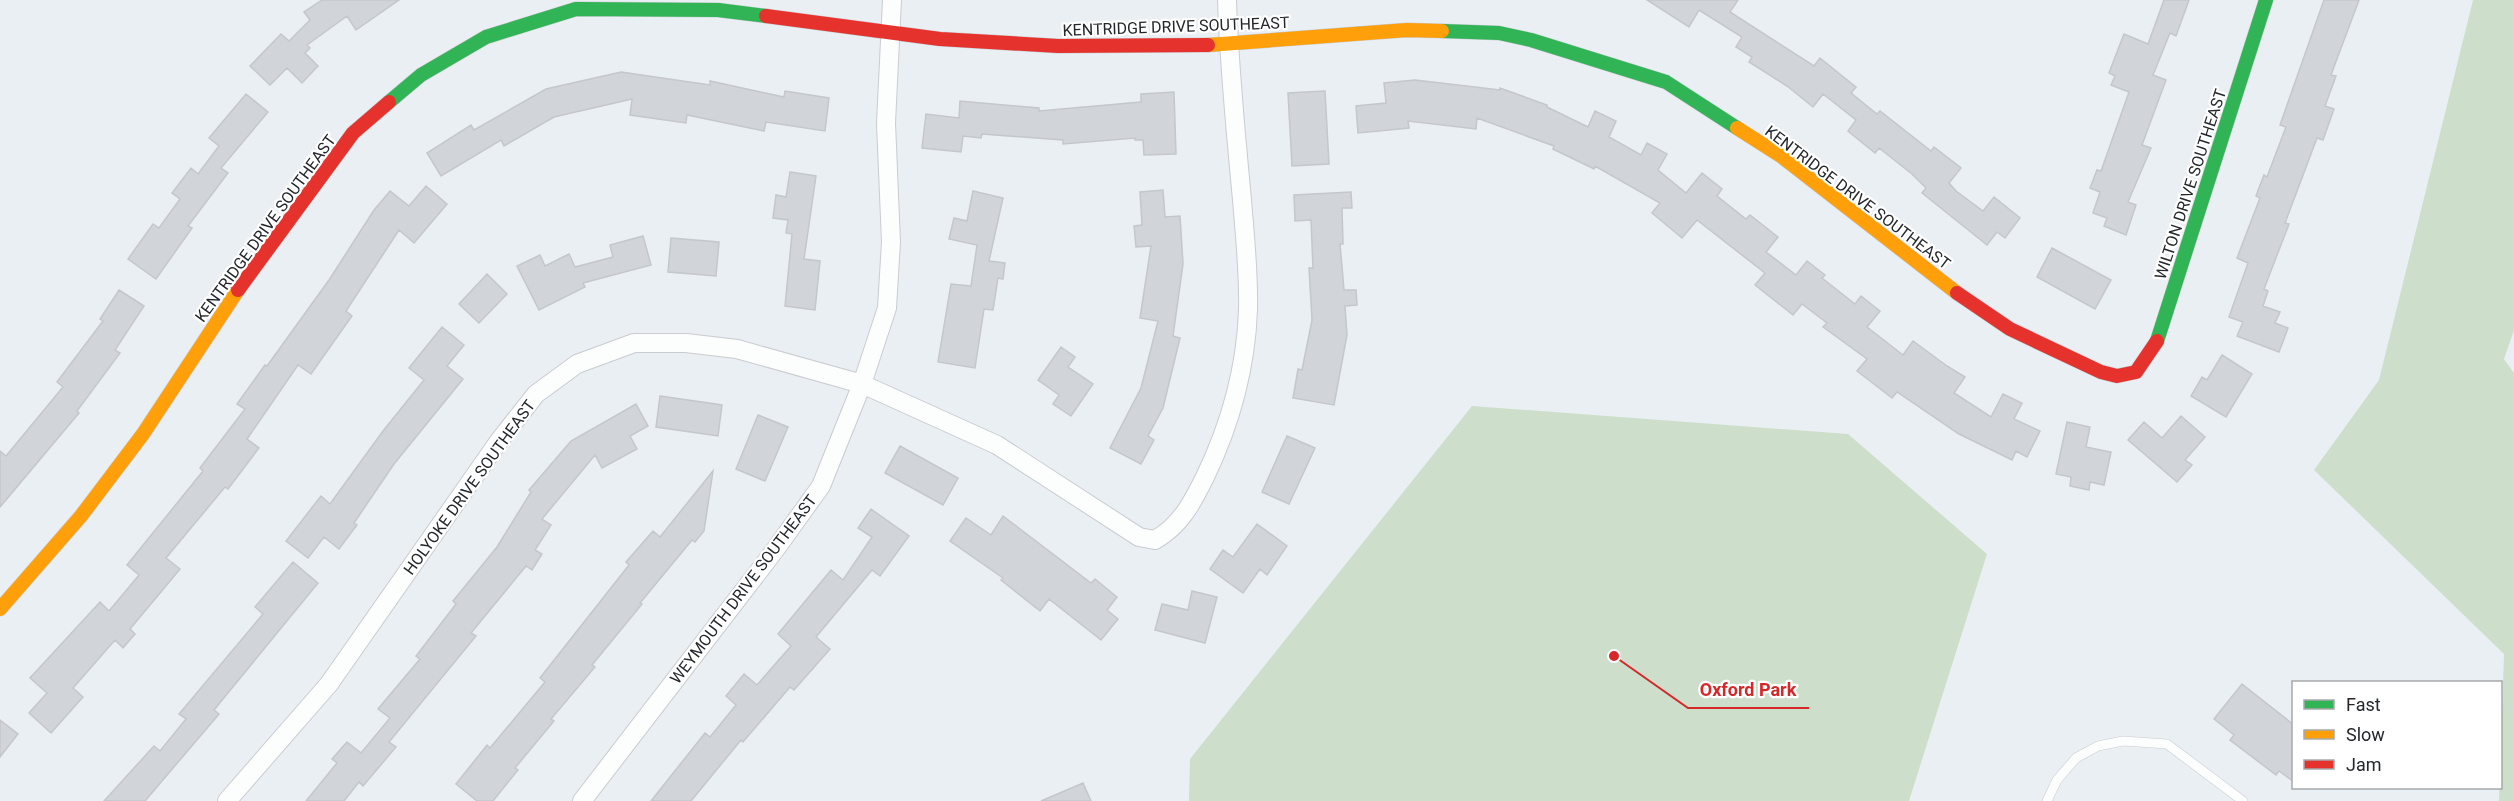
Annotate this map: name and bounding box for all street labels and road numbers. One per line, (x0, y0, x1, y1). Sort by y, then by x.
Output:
street label: KENTRIDGE DRIVE SOUTHEAST (1062, 13, 1290, 40)
street label: WILTON DRIVE SOUTHEAST (2151, 86, 2230, 282)
street label: KENTRIDGE DRIVE SOUTHEAST (1761, 122, 1954, 274)
street label: KENTRIDGE DRIVE SOUTHEAST (191, 131, 340, 326)
street label: HOLYOKE DRIVE SOUTHEAST (400, 396, 539, 578)
street label: WEYMOUTH DRIVE SOUTHEAST (666, 491, 821, 687)

